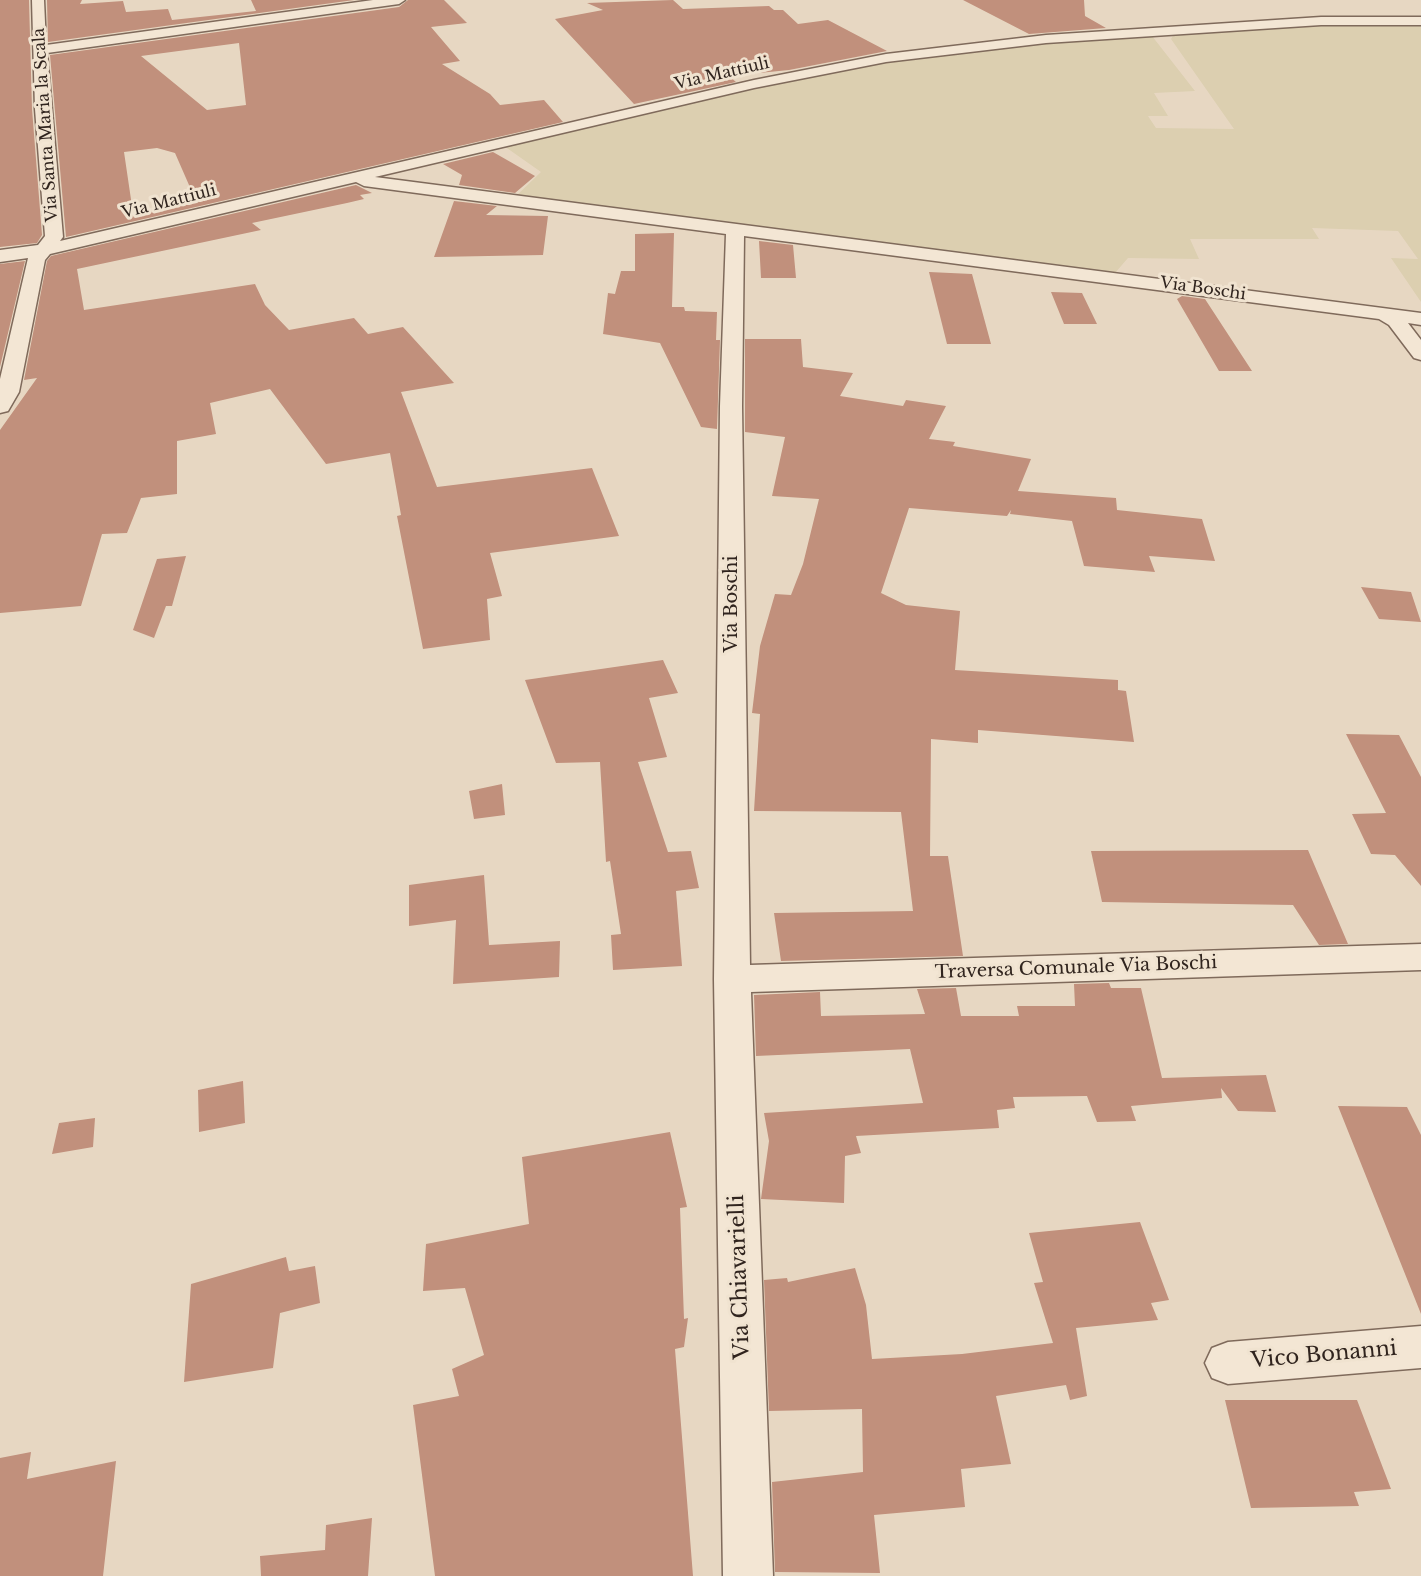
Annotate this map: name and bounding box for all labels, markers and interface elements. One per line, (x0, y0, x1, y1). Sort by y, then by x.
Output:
street label: Via Santa Maria la Scala (30, 27, 62, 223)
street label: Via Mattiuli (673, 54, 771, 94)
street label: Via Mattiuli (120, 181, 218, 223)
street label: Via Boschi (1159, 273, 1247, 305)
street label: Via Boschi (721, 555, 743, 653)
street label: Traversa Comunale Via Boschi (934, 952, 1218, 984)
street label: Via Chiavarielli (725, 1194, 755, 1360)
street label: Vico Bonanni (1250, 1336, 1398, 1374)

